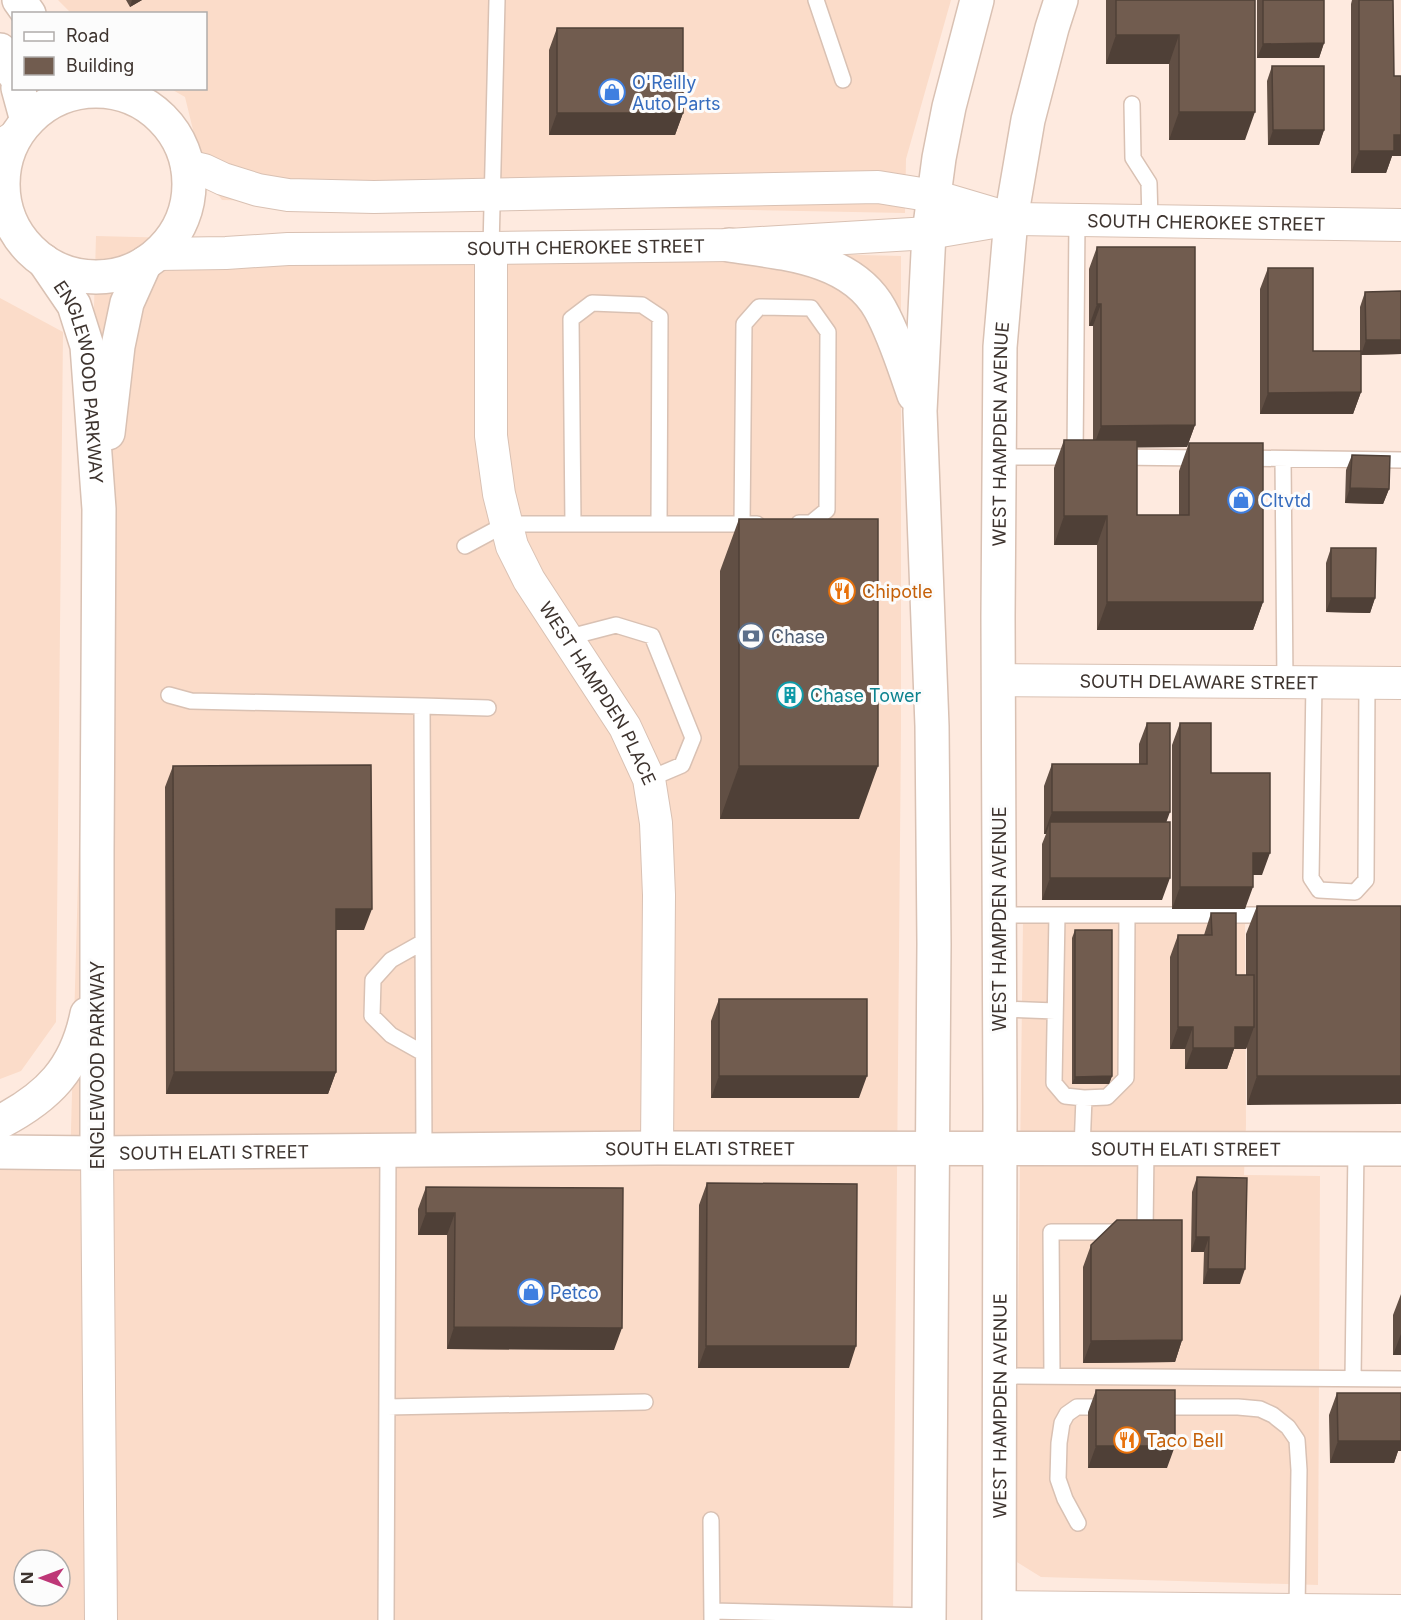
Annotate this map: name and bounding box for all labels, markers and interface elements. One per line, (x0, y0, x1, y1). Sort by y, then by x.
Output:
legend (12, 12, 207, 90)
text: Road (66, 25, 109, 46)
text: Building (66, 55, 134, 76)
place label: O'Reilly Auto Parts (632, 72, 721, 114)
shop icon: O'Reilly Auto Parts (597, 77, 627, 107)
street label: SOUTH CHEROKEE STREET (1087, 210, 1326, 234)
street label: SOUTH CHEROKEE STREET (467, 235, 705, 259)
street label: ENGLEWOOD PARKWAY (50, 276, 108, 484)
street label: WEST HAMPDEN AVENUE (988, 321, 1013, 547)
shop icon: Cltvtd (1226, 485, 1256, 515)
place label: Cltvtd (1260, 490, 1311, 511)
restaurant icon: Chipotle (827, 576, 857, 606)
place label: Chipotle (862, 581, 933, 602)
street label: WEST HAMPDEN PLACE (535, 597, 661, 788)
bank icon: Chase (736, 621, 766, 651)
place label: Chase (771, 626, 825, 647)
street label: SOUTH DELAWARE STREET (1079, 670, 1319, 693)
building icon: Chase Tower (775, 680, 805, 710)
place label: Chase Tower (810, 685, 922, 706)
street label: WEST HAMPDEN AVENUE (989, 807, 1010, 1031)
street label: ENGLEWOOD PARKWAY (87, 961, 108, 1169)
street label: SOUTH ELATI STREET (605, 1137, 795, 1159)
street label: SOUTH ELATI STREET (1091, 1138, 1281, 1159)
street label: SOUTH ELATI STREET (119, 1141, 309, 1163)
shop icon: Petco (516, 1277, 546, 1307)
place label: Petco (550, 1282, 599, 1303)
street label: WEST HAMPDEN AVENUE (989, 1293, 1010, 1519)
restaurant icon: Taco Bell (1112, 1425, 1142, 1455)
place label: Taco Bell (1146, 1430, 1224, 1451)
north arrow (12, 1548, 72, 1608)
text: N (17, 1572, 37, 1584)

